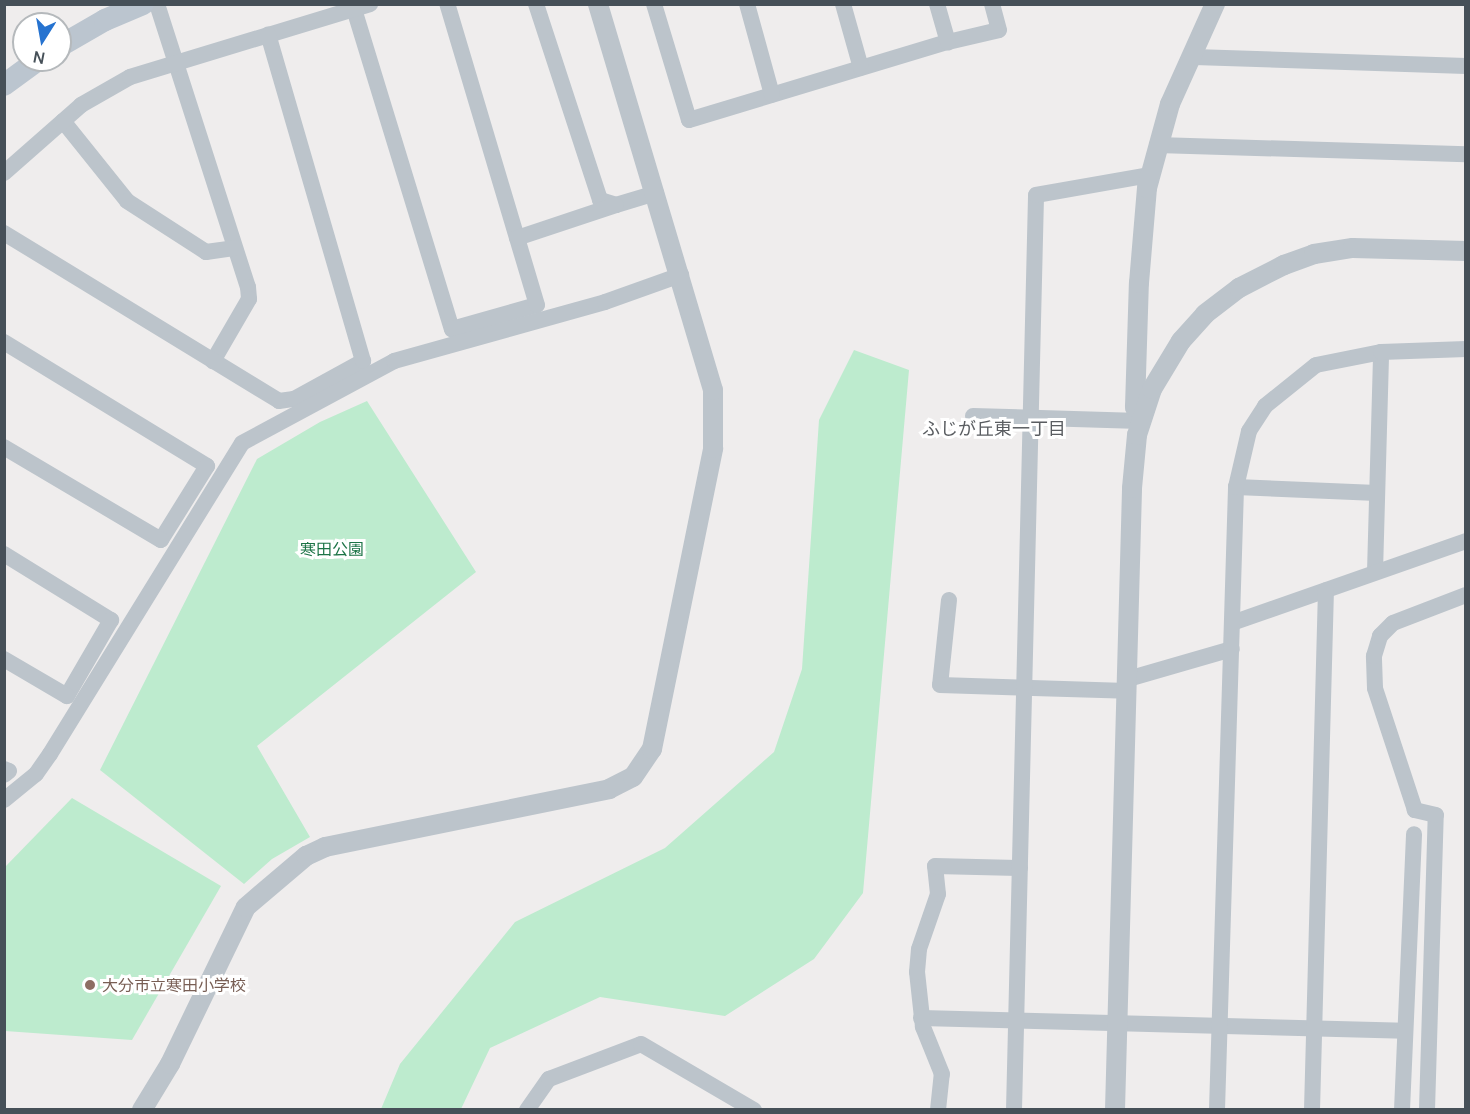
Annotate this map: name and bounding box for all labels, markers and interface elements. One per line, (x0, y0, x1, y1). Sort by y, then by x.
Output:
north arrow (12, 12, 72, 72)
text: N (31, 46, 47, 70)
district label: ふじが丘東一丁目 (922, 417, 1066, 439)
park label: 寒田公園 (300, 539, 364, 559)
place label: 大分市立寒田小学校 (102, 975, 246, 995)
marker: 大分市立寒田小学校 (83, 978, 97, 992)

